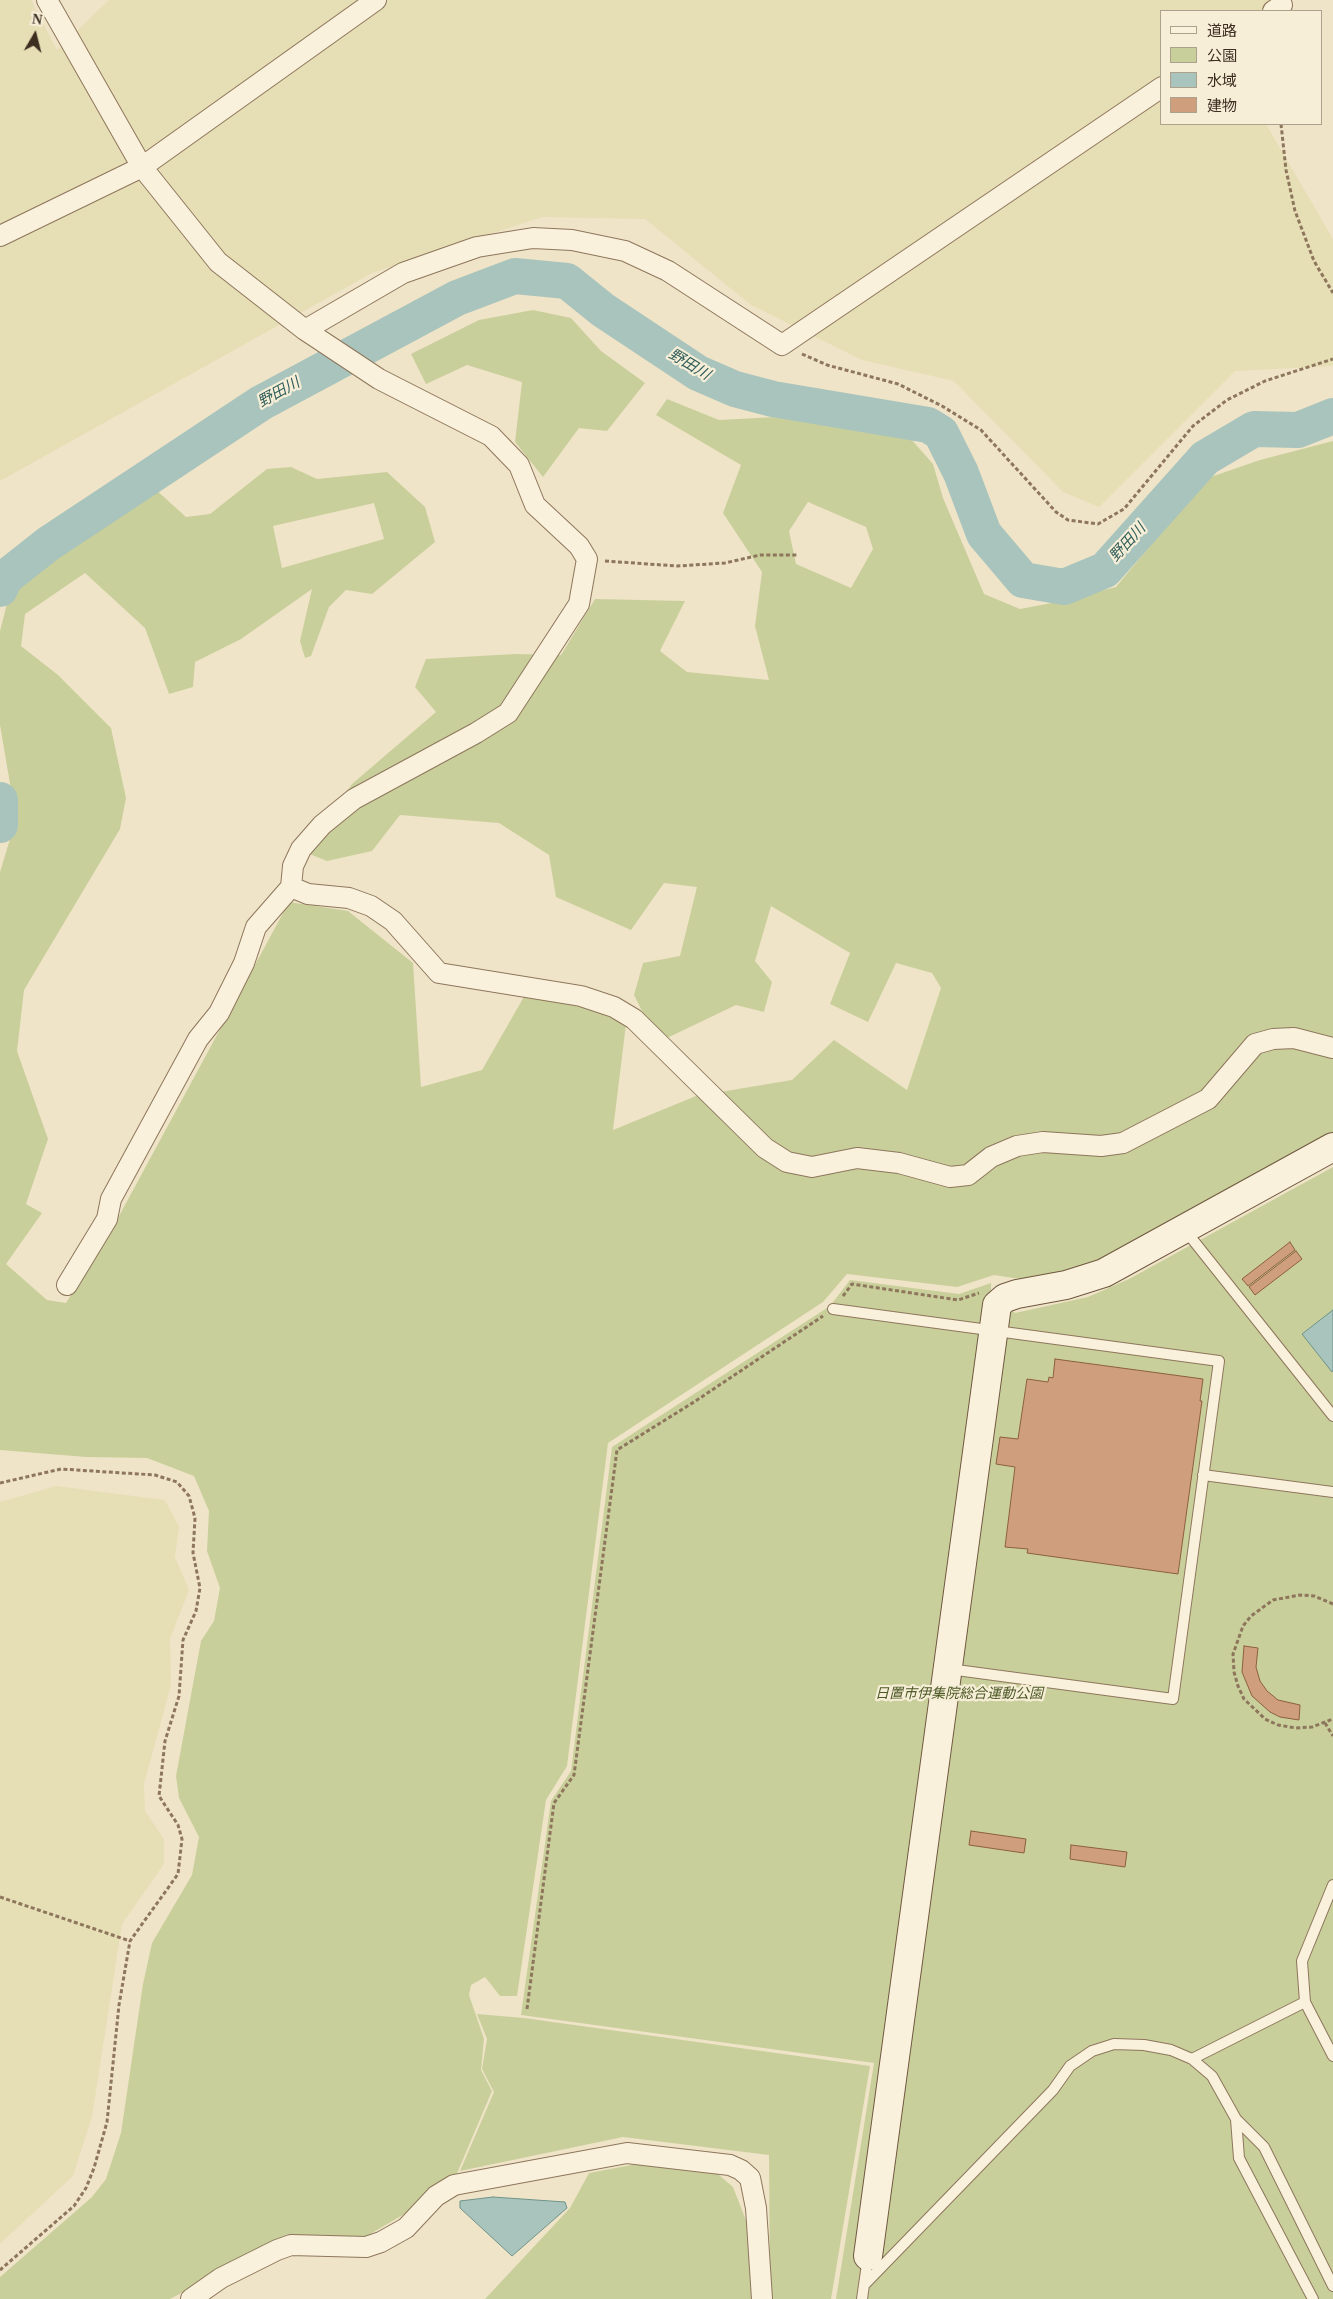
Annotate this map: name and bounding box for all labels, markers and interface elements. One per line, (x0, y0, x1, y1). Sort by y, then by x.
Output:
north arrow (10, 10, 60, 60)
legend (1160, 10, 1323, 125)
text: N (31, 12, 43, 28)
text: 道路 (1207, 23, 1237, 39)
text: 公園 (1207, 48, 1237, 64)
text: 水域 (1207, 73, 1237, 89)
text: 建物 (1207, 98, 1237, 114)
water label: 野田川 (665, 346, 713, 384)
water label: 野田川 (255, 374, 303, 412)
water label: 野田川 (1106, 520, 1150, 566)
park label: 日置市伊集院総合運動公園 (875, 1686, 1043, 1702)

